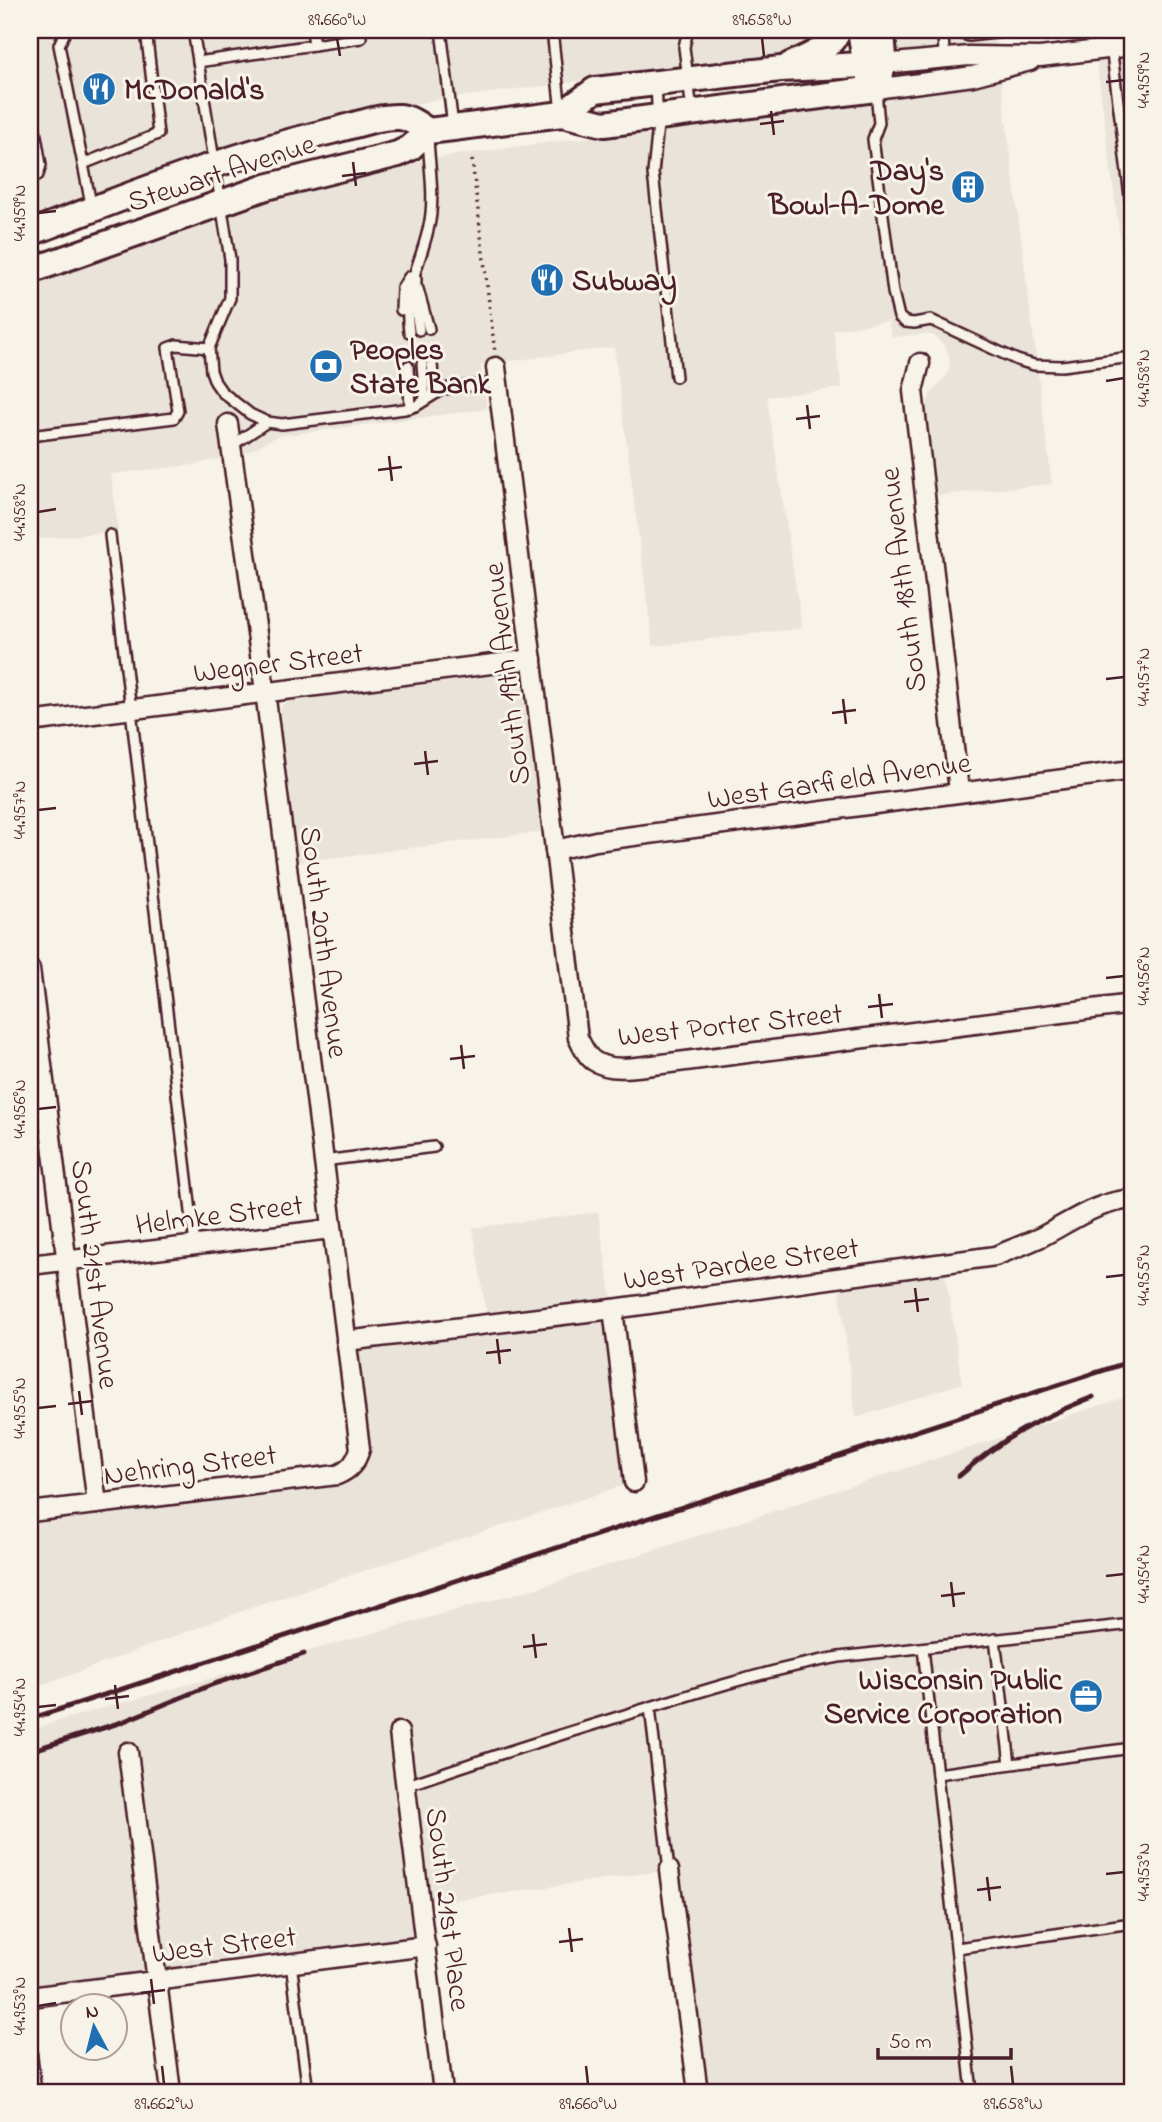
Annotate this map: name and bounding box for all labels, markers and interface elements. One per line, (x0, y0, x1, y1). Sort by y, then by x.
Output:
text: 89.660°W (308, 8, 366, 34)
text: 89.658°W (732, 8, 792, 34)
text: 44.959°N (1132, 52, 1158, 108)
restaurant icon: McDonald's (80, 70, 118, 108)
place label: McDonald's (124, 70, 264, 114)
street label: Stewart Avenue (122, 124, 322, 226)
place label: Day's Bowl-A-Dome (767, 151, 946, 229)
building icon: Day's Bowl-A-Dome (949, 168, 987, 206)
text: 44.959°N (8, 185, 34, 241)
restaurant icon: Subway (528, 261, 566, 299)
place label: Subway (572, 261, 677, 305)
place label: Peoples State Bank (350, 330, 492, 408)
bank icon: Peoples State Bank (307, 347, 345, 385)
text: 44.958°N (1132, 349, 1158, 407)
street label: South 18th Avenue (869, 464, 941, 695)
text: 44.958°N (8, 483, 34, 541)
street label: South 19th Avenue (473, 559, 544, 787)
street label: Wegner Street (191, 633, 366, 697)
text: 44.957°N (1132, 648, 1158, 706)
street label: West Garfield Avenue (705, 743, 975, 823)
text: 44.957°N (8, 781, 34, 839)
street label: South 20th Avenue (286, 824, 358, 1061)
text: 44.956°N (1132, 946, 1158, 1006)
street label: West Porter Street (616, 993, 845, 1061)
text: 44.956°N (8, 1079, 34, 1139)
street label: South 21st Avenue (57, 1157, 129, 1392)
street label: Helmke Street (133, 1185, 306, 1249)
street label: West Pardee Street (621, 1228, 862, 1304)
text: 44.955°N (1132, 1244, 1158, 1306)
text: 44.955°N (8, 1377, 34, 1439)
street label: Nehring Street (101, 1435, 279, 1499)
text: 44.954°N (1132, 1545, 1158, 1603)
place label: Wisconsin Public Service Corporation (824, 1660, 1063, 1738)
office icon: Wisconsin Public Service Corporation (1067, 1677, 1105, 1715)
text: 44.954°N (8, 1678, 34, 1736)
street label: South 21st Place (412, 1805, 480, 2014)
text: 44.953°N (1132, 1843, 1158, 1901)
street label: West Street (150, 1916, 299, 1978)
text: 44.953°N (8, 1977, 34, 2035)
north arrow (60, 1993, 130, 2062)
text: N (84, 1998, 100, 2027)
scale bar (878, 2017, 1012, 2061)
text: 50 m (889, 2028, 932, 2058)
text: 89.662°W (134, 2092, 194, 2118)
text: 89.660°W (559, 2092, 617, 2118)
text: 89.658°W (983, 2092, 1043, 2118)

